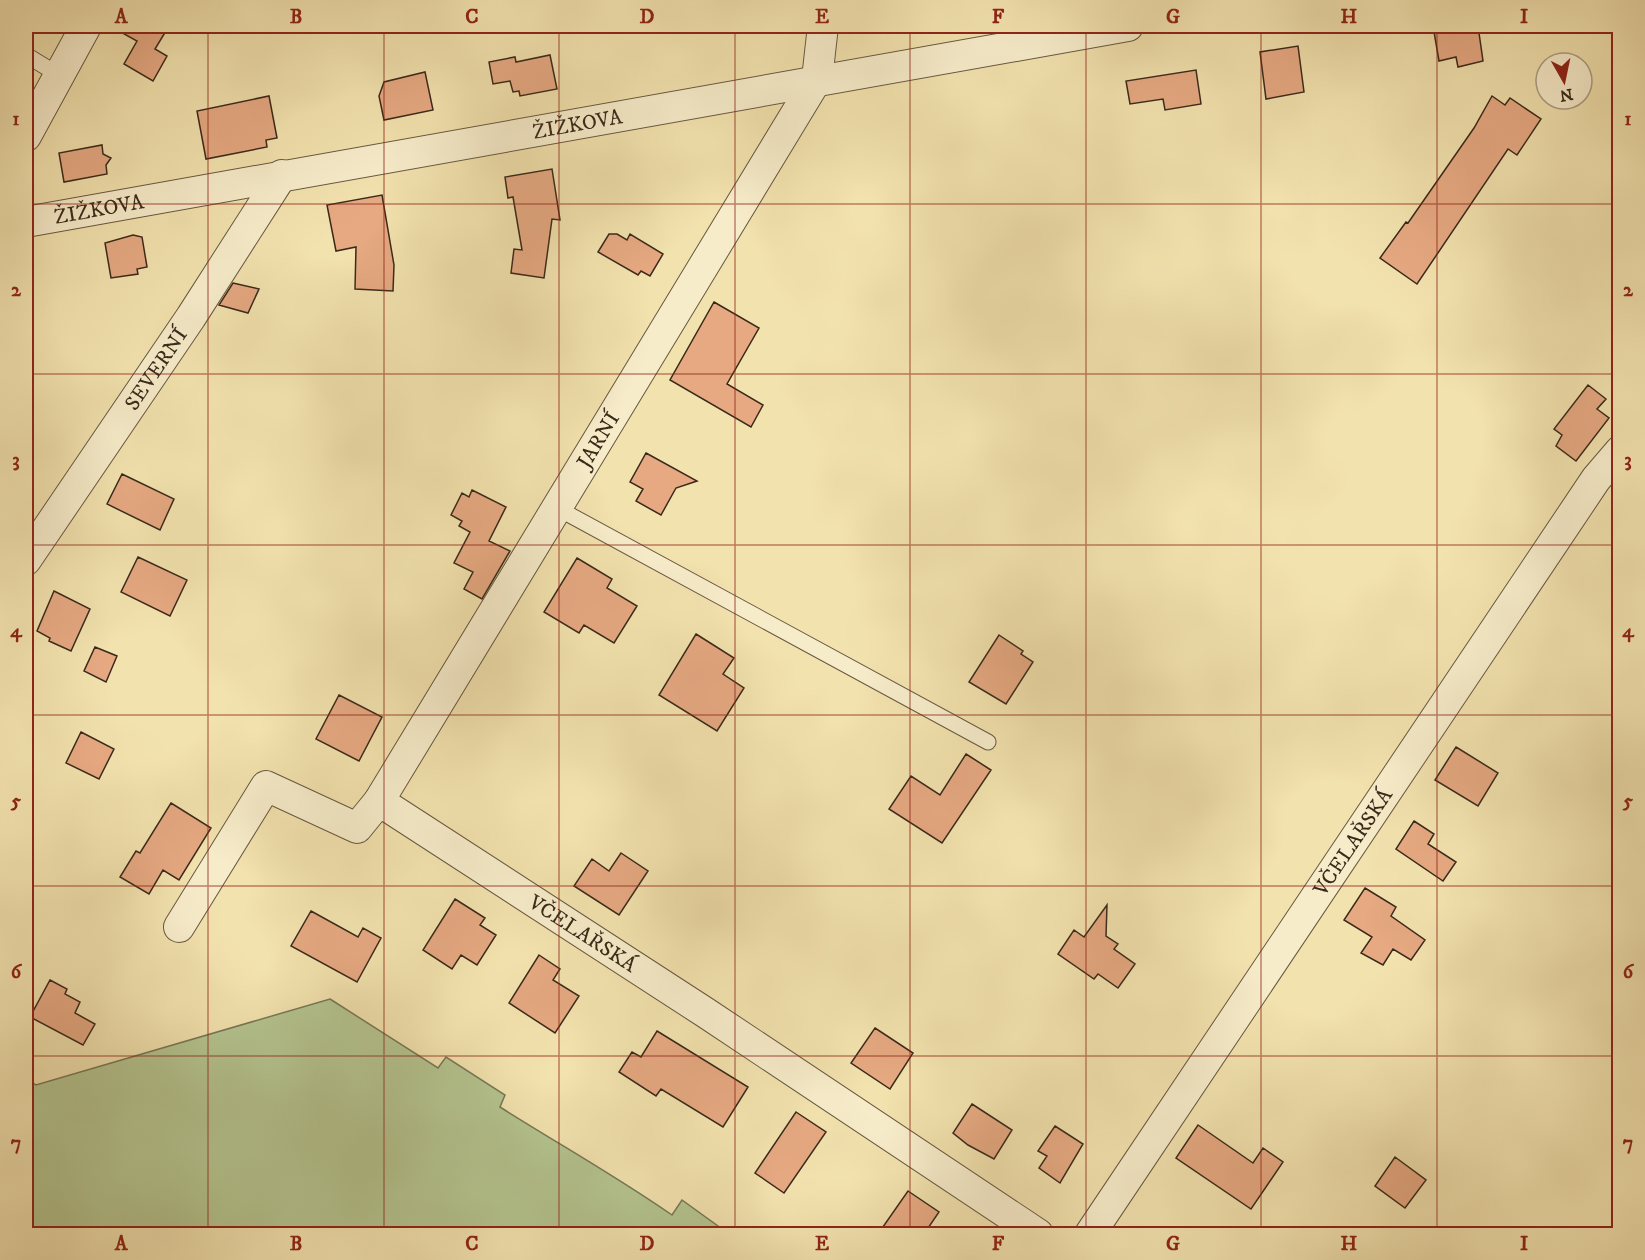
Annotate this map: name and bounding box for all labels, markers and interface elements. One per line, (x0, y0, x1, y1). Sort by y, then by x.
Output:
text: A (114, 5, 129, 30)
text: B (290, 5, 302, 30)
text: C (465, 5, 479, 30)
text: D (640, 5, 655, 30)
text: E (815, 5, 829, 30)
text: F (992, 5, 1005, 30)
text: G (1166, 5, 1180, 30)
text: H (1341, 5, 1358, 30)
text: I (1520, 5, 1528, 30)
north arrow (1534, 51, 1594, 111)
text: N (1558, 84, 1574, 106)
street label: ŽIŽKOVA (530, 104, 625, 146)
text: 1 (12, 107, 20, 132)
text: 1 (1624, 107, 1632, 132)
street label: ŽIŽKOVA (52, 189, 146, 231)
text: 2 (11, 278, 22, 303)
text: 2 (1623, 278, 1634, 303)
street label: SEVERNÍ (119, 321, 194, 416)
street label: JARNÍ (571, 405, 627, 475)
text: 3 (12, 448, 20, 473)
text: 3 (1624, 448, 1632, 473)
text: 4 (10, 619, 23, 644)
text: 4 (1622, 619, 1635, 644)
street label: VČELAŘSKÁ (1308, 782, 1399, 902)
text: 5 (10, 789, 21, 814)
text: 5 (1622, 789, 1633, 814)
street label: VČELAŘSKÁ (523, 889, 643, 979)
text: 6 (11, 960, 23, 985)
text: 6 (1623, 960, 1635, 985)
text: 7 (11, 1131, 21, 1156)
text: 7 (1623, 1131, 1633, 1156)
text: A (114, 1232, 129, 1257)
text: B (290, 1232, 302, 1257)
text: C (465, 1232, 479, 1257)
text: D (640, 1232, 655, 1257)
text: E (815, 1232, 829, 1257)
text: F (992, 1232, 1005, 1257)
text: G (1166, 1232, 1180, 1257)
text: H (1341, 1232, 1358, 1257)
text: I (1520, 1232, 1528, 1257)

